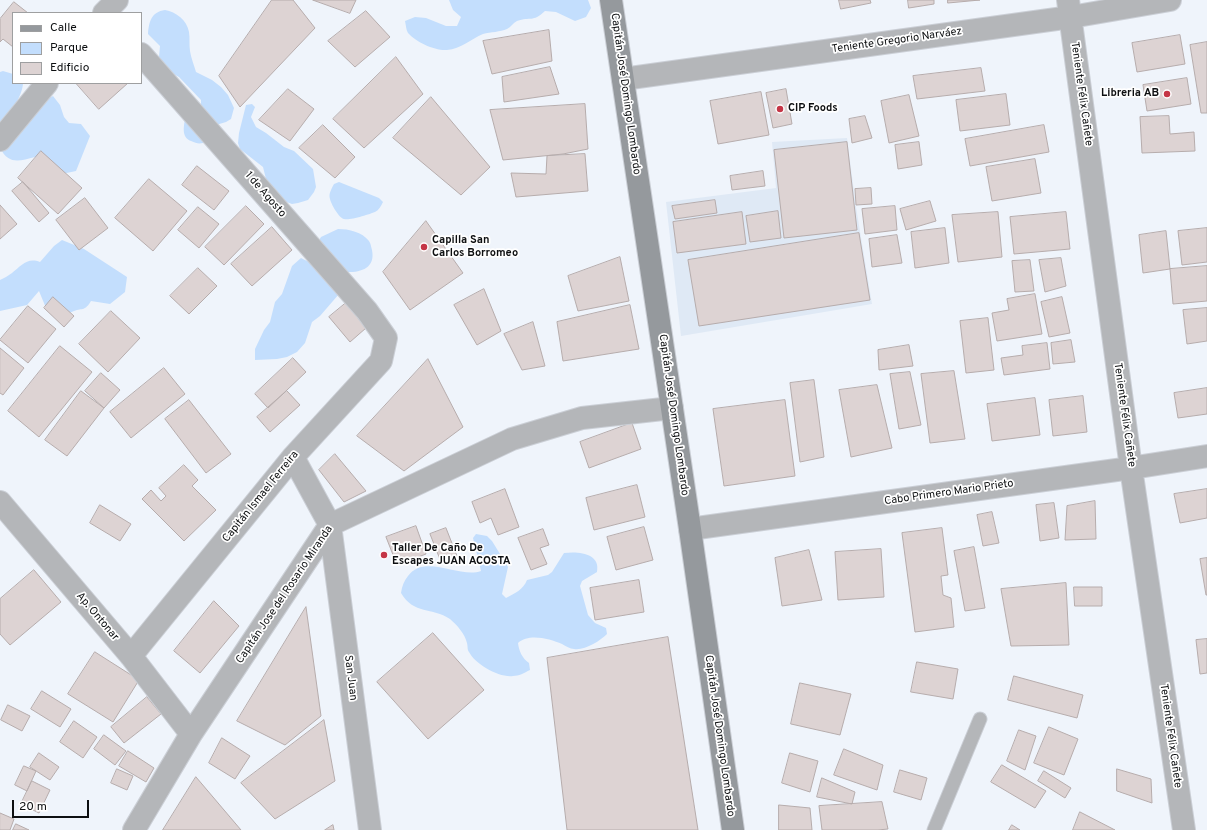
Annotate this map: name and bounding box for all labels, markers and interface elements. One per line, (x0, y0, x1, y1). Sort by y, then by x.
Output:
legend (12, 12, 142, 84)
street label: Capitán José Domingo Lombardo (607, 12, 643, 176)
text: Calle (50, 20, 77, 36)
street label: Teniente Gregorio Narváez (831, 25, 963, 57)
text: Parque (50, 40, 88, 56)
street label: Teniente Félix Cañete (1067, 41, 1095, 147)
text: Edificio (50, 60, 89, 76)
place label: Libreria AB (1101, 87, 1159, 101)
marker: Libreria AB (1162, 89, 1172, 99)
place label: CIP Foods (788, 102, 838, 116)
marker: CIP Foods (775, 104, 785, 114)
street label: 1 de Agosto (242, 169, 288, 221)
place label: Capilla San Carlos Borromeo (432, 234, 518, 260)
marker: Capilla San Carlos Borromeo (419, 242, 429, 252)
street label: Capitán José Domingo Lombardo (655, 333, 691, 497)
street label: Teniente Félix Cañete (1110, 362, 1138, 468)
street label: Capitán Ismael Ferreira (220, 449, 302, 545)
street label: Cabo Primero Mario Prieto (884, 477, 1014, 509)
street label: Capitán Jose del Rosario Miranda (234, 523, 336, 667)
place label: Taller De Caño De Escapes JUAN ACOSTA (392, 542, 511, 568)
marker: Taller De Caño De Escapes JUAN ACOSTA (379, 550, 389, 560)
street label: Ap. Ontonar (73, 590, 121, 644)
street label: Capitán José Domingo Lombardo (701, 654, 737, 818)
street label: San Juan (341, 655, 359, 701)
street label: Teniente Félix Cañete (1156, 683, 1184, 789)
scale bar (14, 792, 91, 818)
text: 20 m (19, 799, 47, 815)

